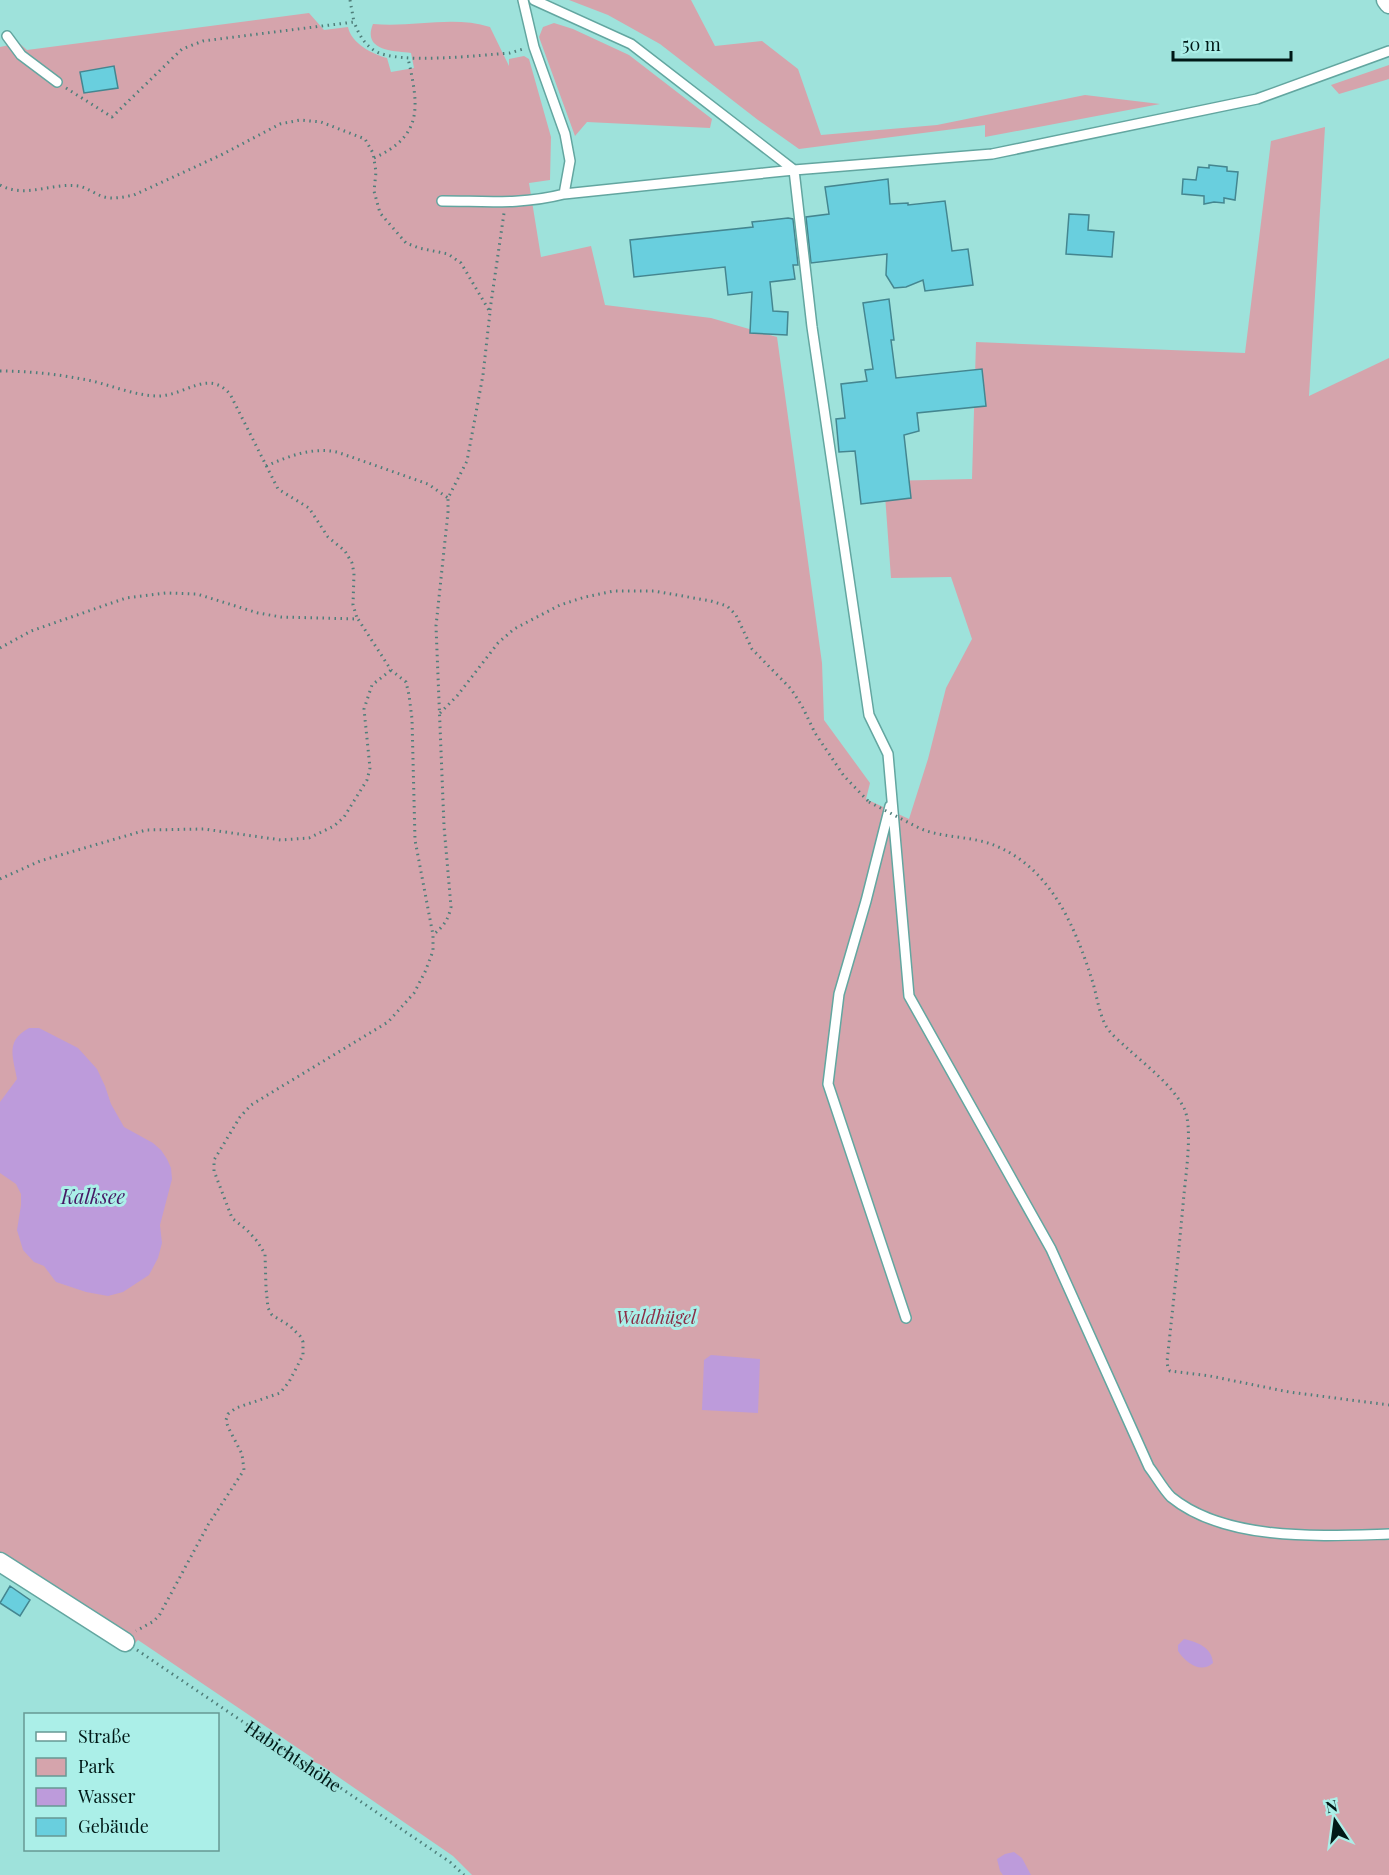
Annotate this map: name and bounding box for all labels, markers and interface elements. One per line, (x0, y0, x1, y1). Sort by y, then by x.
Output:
scale bar (1173, 24, 1292, 62)
text: 50 m (1182, 32, 1221, 56)
water label: Kalksee (60, 1182, 126, 1209)
park label: Waldhügel (616, 1305, 697, 1329)
legend (24, 1713, 219, 1851)
street label: Habichtshöhe (241, 1715, 346, 1797)
text: Straße (78, 1724, 131, 1748)
text: Park (78, 1754, 115, 1778)
text: Wasser (77, 1784, 136, 1808)
north arrow (1305, 1791, 1365, 1851)
text: N (1324, 1794, 1340, 1817)
text: Gebäude (78, 1814, 149, 1838)

